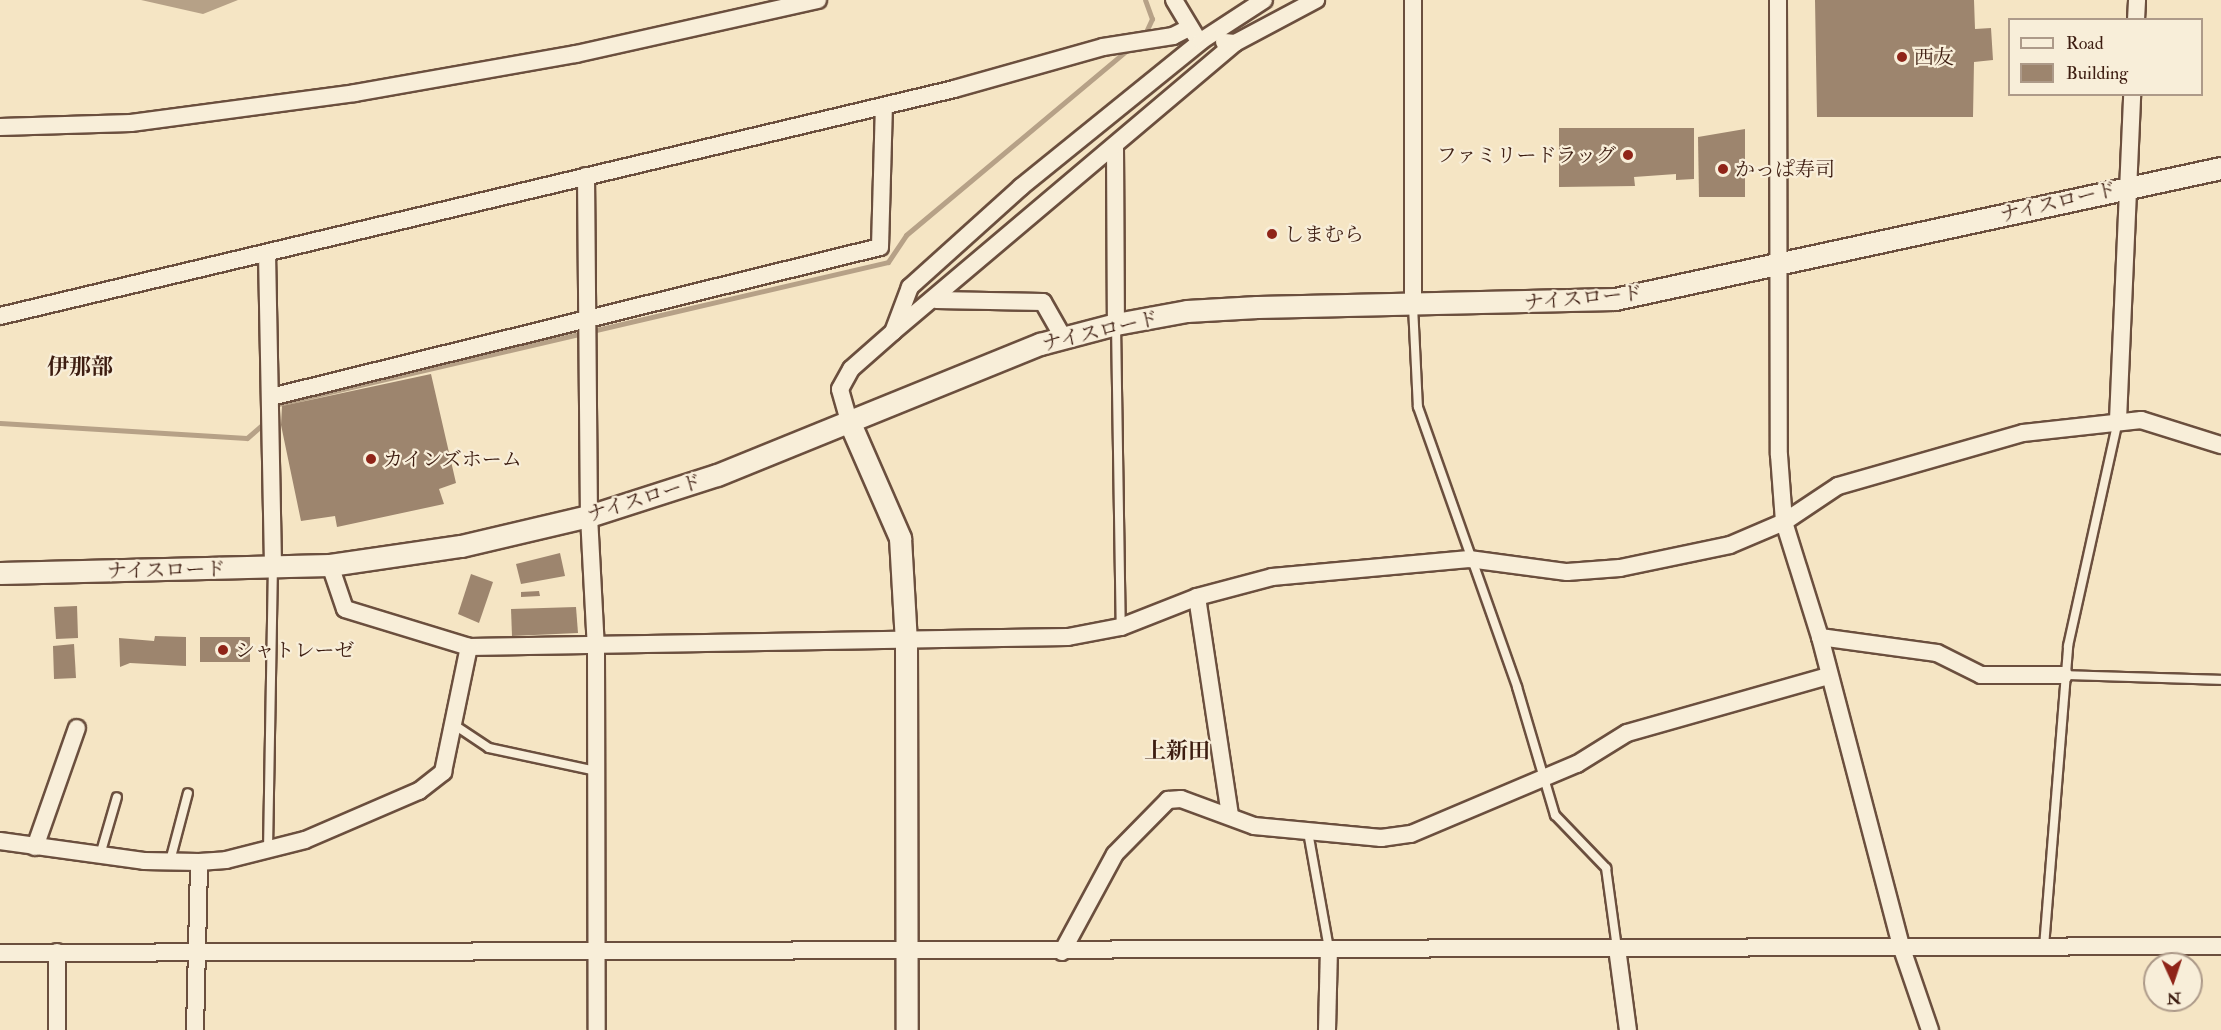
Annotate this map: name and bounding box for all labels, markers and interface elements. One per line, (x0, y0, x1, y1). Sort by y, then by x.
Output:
legend (2008, 18, 2203, 96)
text: Road (2066, 32, 2104, 55)
place label: 西友 (1914, 45, 1954, 69)
marker: 西友 (1895, 50, 1909, 64)
text: Building (2066, 62, 2128, 85)
place label: ファミリードラッグ (1436, 143, 1616, 167)
marker: ファミリードラッグ (1621, 148, 1635, 162)
place label: かっぱ寿司 (1735, 157, 1835, 181)
marker: かっぱ寿司 (1716, 162, 1730, 176)
street label: ナイスロード (1997, 177, 2119, 227)
place label: しまむら (1284, 222, 1364, 246)
marker: しまむら (1265, 227, 1279, 241)
street label: ナイスロード (1522, 281, 1644, 315)
street label: ナイスロード (1039, 306, 1161, 356)
district label: 伊那部 (47, 355, 113, 381)
place label: カインズホーム (383, 447, 523, 471)
marker: カインズホーム (364, 452, 378, 466)
street label: ナイスロード (583, 469, 705, 527)
street label: ナイスロード (106, 557, 226, 583)
place label: シャトレーゼ (235, 638, 355, 662)
marker: シャトレーゼ (216, 643, 230, 657)
district label: 上新田 (1144, 739, 1210, 765)
north arrow (2143, 952, 2203, 1012)
text: N (2166, 988, 2182, 1008)

